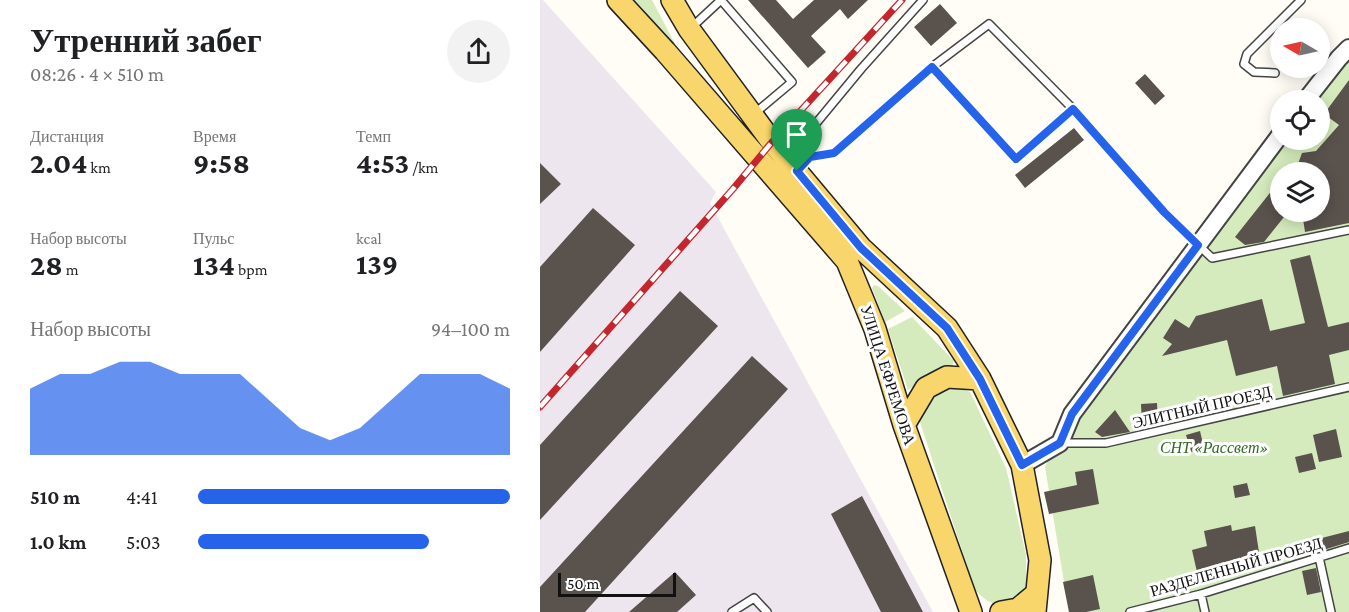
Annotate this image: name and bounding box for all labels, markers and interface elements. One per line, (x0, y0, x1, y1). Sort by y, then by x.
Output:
north arrow (1270, 18, 1330, 78)
map controls (1270, 18, 1330, 222)
button: share (447, 20, 510, 83)
text: Утренний забег (30, 22, 262, 59)
text: 08:26 · 4 × 510 m (30, 63, 164, 85)
button: locate (1270, 90, 1330, 150)
pin (771, 109, 822, 171)
icon: arrive (780, 118, 813, 151)
text: Дистанция (30, 128, 104, 145)
text: Время (193, 128, 236, 145)
text: Темп (356, 128, 391, 145)
text: 2.04 (30, 146, 87, 179)
text: 9:58 (193, 146, 250, 179)
text: 4:53 (356, 146, 409, 179)
text: km (87, 159, 111, 176)
text: /km (409, 159, 438, 176)
button: layers (1270, 162, 1330, 222)
text: Набор высоты (30, 230, 127, 247)
text: Пульс (193, 230, 234, 247)
text: kcal (356, 230, 382, 247)
text: 139 (356, 247, 398, 280)
text: 28 (30, 248, 63, 281)
text: 134 (193, 248, 235, 281)
text: m (63, 261, 79, 278)
text: bpm (235, 261, 268, 278)
street label: УЛИЦА ЕФРЕМОВА (856, 303, 919, 448)
text: Набор высоты (30, 318, 151, 340)
text: 94–100 m (431, 318, 510, 340)
street label: ЭЛИТНЫЙ ПРОЕЗД (1131, 382, 1273, 432)
park label: СНТ «Рассвет» (1160, 439, 1268, 456)
text: 510 m (30, 486, 80, 508)
text: 4:41 (126, 486, 158, 508)
text: 1.0 km (30, 531, 86, 553)
text: 5:03 (126, 531, 161, 553)
street label: РАЗДЕЛЕННЫЙ ПРОЕЗД (1148, 533, 1324, 601)
scale bar (558, 570, 676, 598)
text: 50 m (567, 575, 599, 592)

